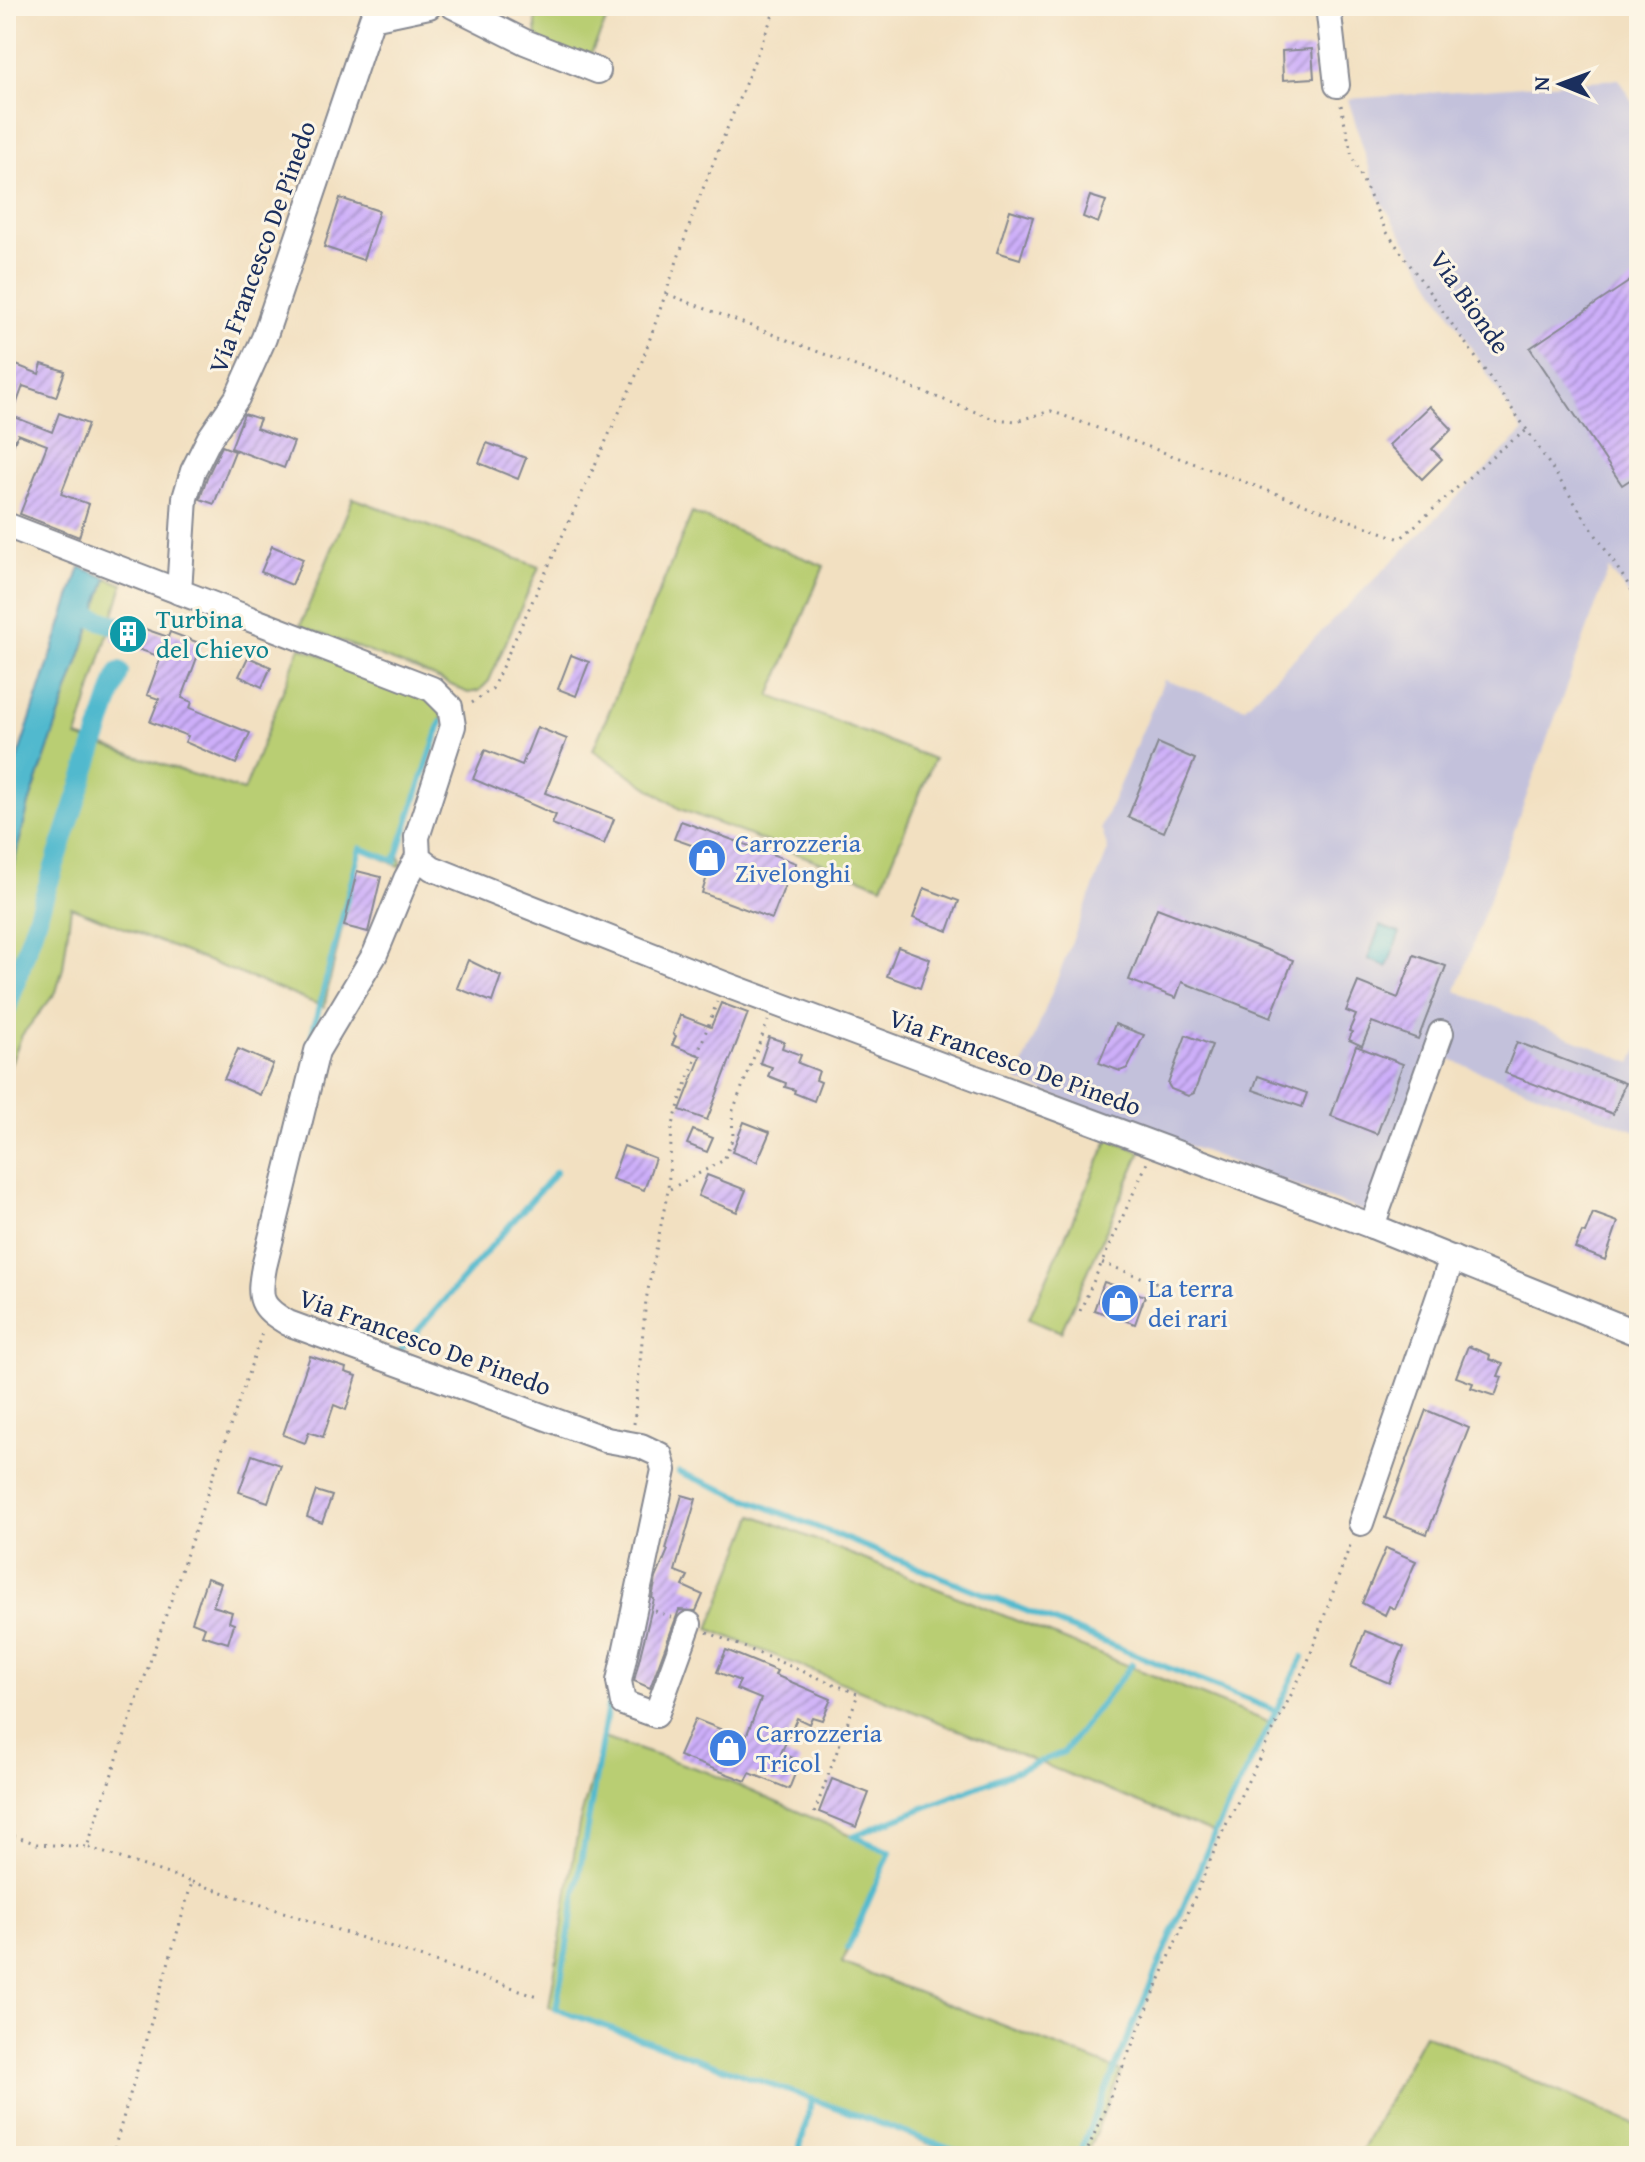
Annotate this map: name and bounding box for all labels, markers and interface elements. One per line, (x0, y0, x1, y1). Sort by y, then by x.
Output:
north arrow (1521, 44, 1601, 124)
text: N (1525, 76, 1557, 91)
street label: Via Francesco De Pinedo (198, 115, 325, 378)
street label: Via Bionde (1421, 242, 1520, 361)
place label: Turbina del Chievo (156, 599, 269, 668)
building icon: Turbina del Chievo (107, 613, 149, 655)
place label: Carrozzeria Zivelonghi (735, 823, 862, 892)
shop icon: Carrozzeria Zivelonghi (686, 837, 728, 879)
street label: Via Francesco De Pinedo (884, 998, 1147, 1125)
place label: La terra dei rari (1148, 1268, 1234, 1337)
street label: Via Francesco De Pinedo (294, 1278, 557, 1405)
shop icon: La terra dei rari (1099, 1282, 1141, 1324)
place label: Carrozzeria Tricol (756, 1713, 883, 1782)
shop icon: Carrozzeria Tricol (707, 1727, 749, 1769)

